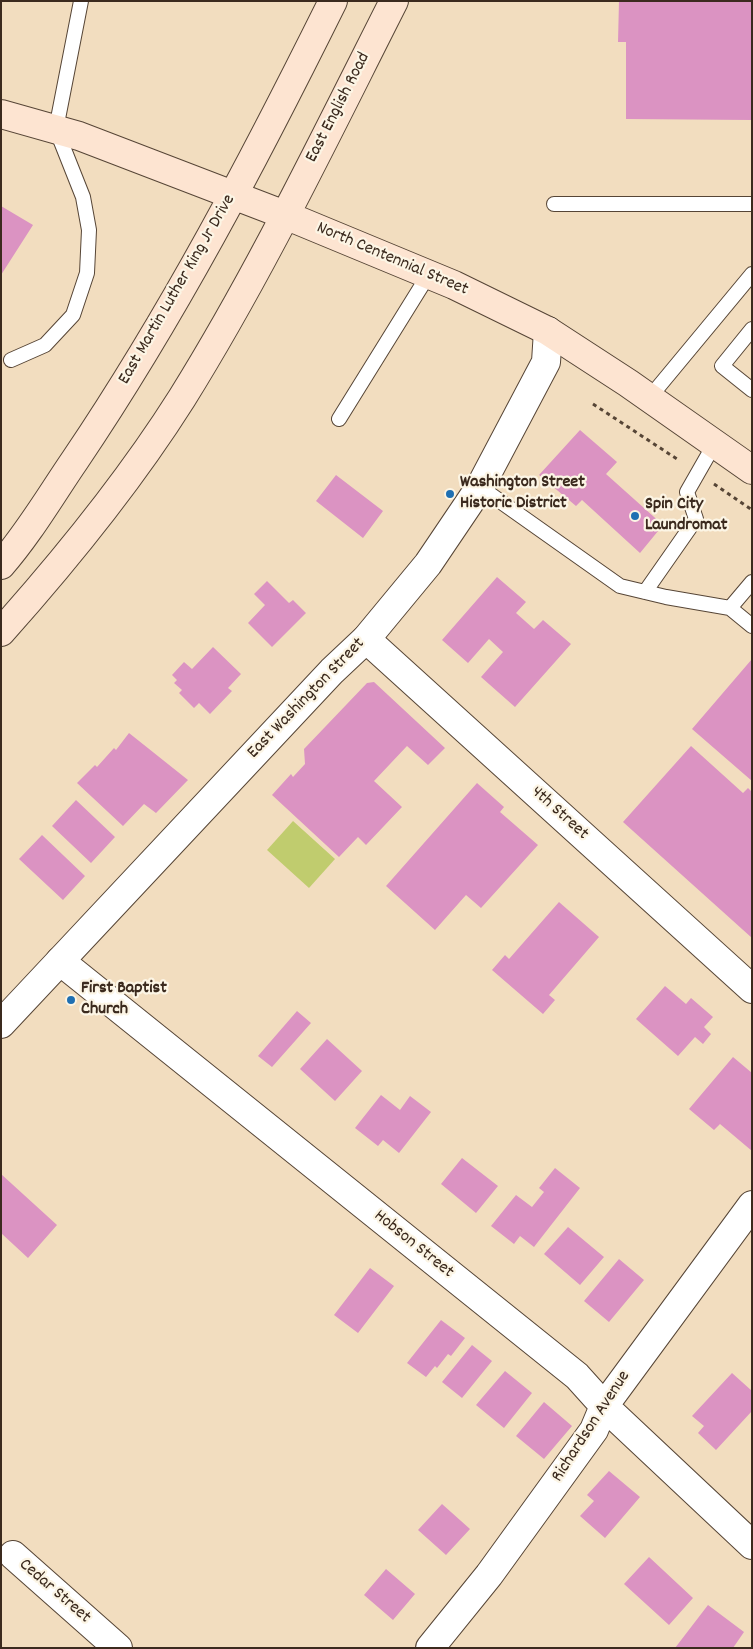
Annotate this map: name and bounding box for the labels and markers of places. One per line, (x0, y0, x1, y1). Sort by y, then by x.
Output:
place label: Washington Street Historic District (460, 473, 585, 516)
marker: Washington Street Historic District (444, 488, 456, 500)
place label: Spin City Laundromat (645, 495, 727, 538)
marker: Spin City Laundromat (629, 510, 641, 522)
place label: First Baptist Church (81, 979, 167, 1022)
marker: First Baptist Church (65, 994, 77, 1006)

